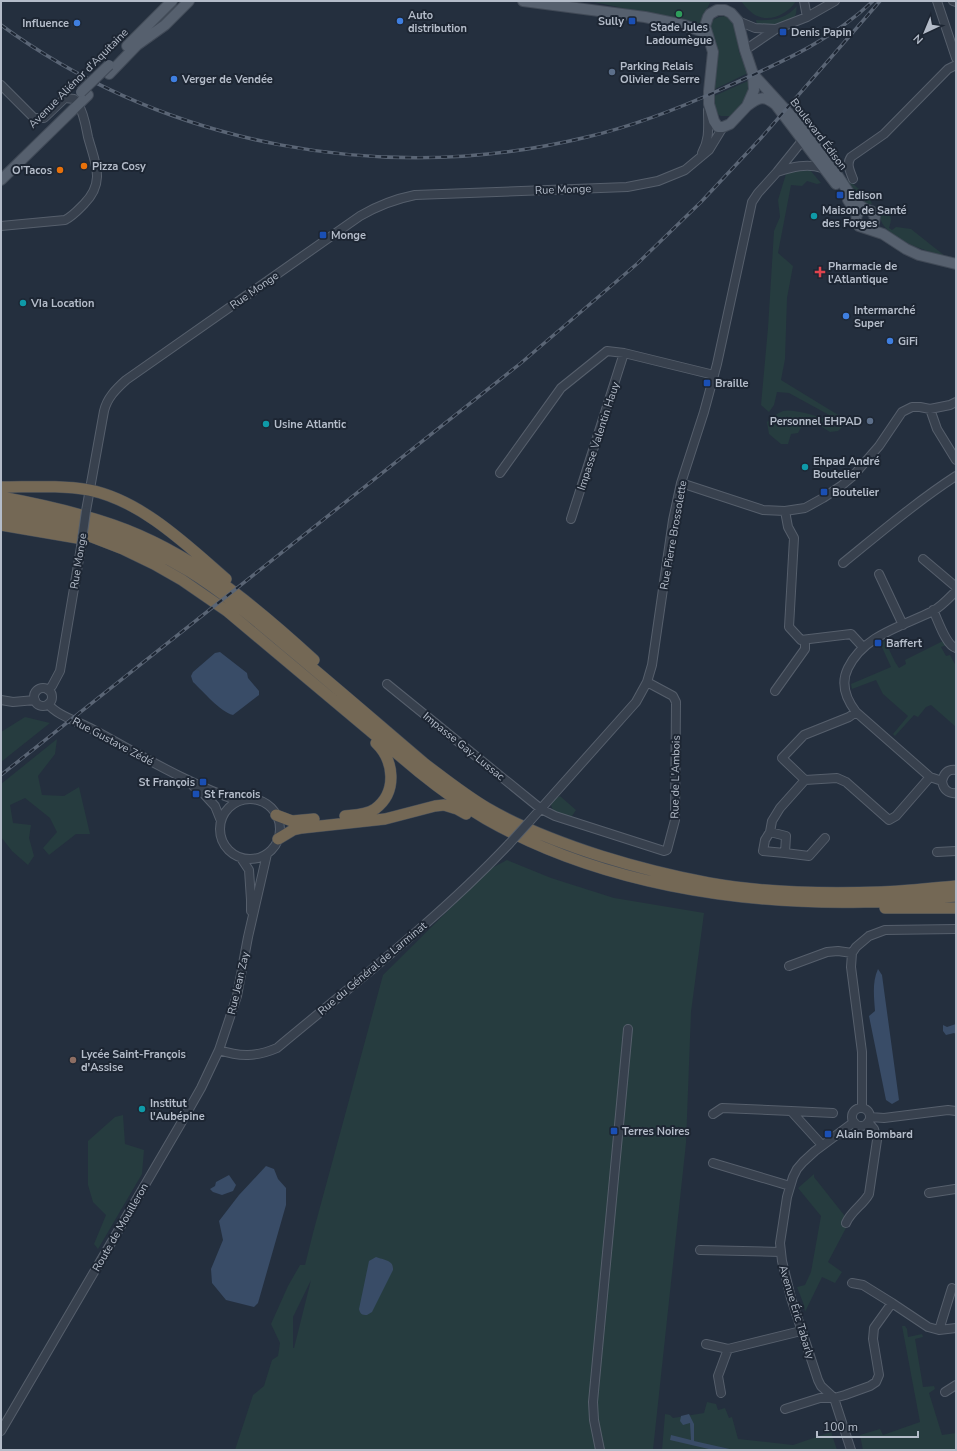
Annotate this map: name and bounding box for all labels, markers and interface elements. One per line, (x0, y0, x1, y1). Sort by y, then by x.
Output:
place label: Auto distribution (408, 8, 467, 36)
marker: Stade Jules Ladoumègue (674, 9, 684, 19)
north arrow (905, 12, 945, 52)
place label: Sully (598, 14, 624, 29)
place label: Influence (22, 16, 69, 31)
marker: Auto distribution (395, 16, 405, 26)
marker: Sully (627, 16, 637, 26)
marker: Influence (72, 18, 82, 28)
place label: Stade Jules Ladoumègue (646, 20, 712, 48)
street label: Avenue Aliénor d'Aquitaine (25, 25, 132, 132)
place label: Denis Papin (791, 25, 852, 40)
marker: Denis Papin (778, 27, 788, 37)
text: N (910, 31, 927, 47)
place label: Parking Relais Olivier de Serre (620, 59, 700, 87)
marker: Parking Relais Olivier de Serre (607, 67, 617, 77)
place label: Verger de Vendée (181, 72, 273, 87)
marker: Verger de Vendée (169, 74, 179, 84)
street label: Boulevard Édison (787, 95, 851, 173)
place label: Pizza Cosy (92, 159, 146, 174)
marker: Pizza Cosy (79, 161, 89, 171)
place label: O'Tacos (12, 163, 52, 178)
marker: O'Tacos (55, 165, 65, 175)
street label: Rue Monge (535, 181, 592, 198)
place label: Edison (848, 188, 882, 203)
marker: Edison (835, 190, 845, 200)
place label: Maison de Santé des Forges (822, 203, 907, 231)
marker: Maison de Santé des Forges (809, 211, 819, 221)
place label: Monge (331, 228, 366, 243)
marker: Monge (318, 230, 328, 240)
place label: Pharmacie de l'Atlantique (828, 259, 897, 287)
marker: Pharmacie de l'Atlantique (815, 267, 825, 277)
street label: Rue Monge (227, 268, 282, 313)
place label: VIa Location (30, 296, 94, 311)
marker: VIa Location (18, 298, 28, 308)
place label: Intermarché Super (854, 303, 915, 331)
marker: Intermarché Super (841, 311, 851, 321)
place label: GiFi (898, 334, 918, 349)
marker: GiFi (885, 336, 895, 346)
place label: Braille (715, 376, 749, 391)
marker: Braille (702, 378, 712, 388)
street label: Impasse Valentin Hauy (574, 380, 623, 492)
place label: Personnel EHPAD (770, 414, 862, 429)
marker: Personnel EHPAD (865, 416, 875, 426)
place label: Usine Atlantic (274, 417, 347, 432)
marker: Usine Atlantic (261, 419, 271, 429)
place label: Ehpad André Boutelier (813, 454, 880, 482)
marker: Ehpad André Boutelier (800, 462, 810, 472)
street label: Rue Pierre Brossolette (657, 479, 691, 591)
place label: Boutelier (832, 485, 880, 500)
marker: Boutelier (819, 487, 829, 497)
street label: Rue Monge (67, 532, 90, 590)
place label: Baffert (886, 636, 923, 651)
marker: Baffert (873, 638, 883, 648)
street label: Impasse Gay-Lussac (420, 709, 508, 784)
street label: Rue Gustave Zédé (70, 714, 156, 769)
street label: Rue de L'Ambois (667, 735, 684, 819)
place label: St François (139, 775, 195, 790)
marker: St François (198, 777, 208, 787)
place label: St Francois (204, 787, 260, 802)
marker: St Francois (191, 789, 201, 799)
street label: Rue du Général de Larminat (315, 918, 430, 1019)
street label: Rue Jean Zay (224, 950, 253, 1016)
place label: Lycée Saint-François d'Assise (81, 1047, 186, 1075)
marker: Lycée Saint-François d'Assise (68, 1055, 78, 1065)
place label: Institut l'Aubépine (150, 1096, 205, 1124)
marker: Institut l'Aubépine (137, 1104, 147, 1114)
place label: Terres Noires (622, 1124, 690, 1139)
marker: Terres Noires (609, 1126, 619, 1136)
place label: Alain Bombard (836, 1127, 913, 1142)
marker: Alain Bombard (823, 1129, 833, 1139)
street label: Route de Mouilleron (89, 1180, 152, 1274)
street label: Avenue Éric Tabarly (775, 1263, 819, 1361)
scale bar (817, 1413, 918, 1439)
text: 100 m (823, 1419, 858, 1435)

